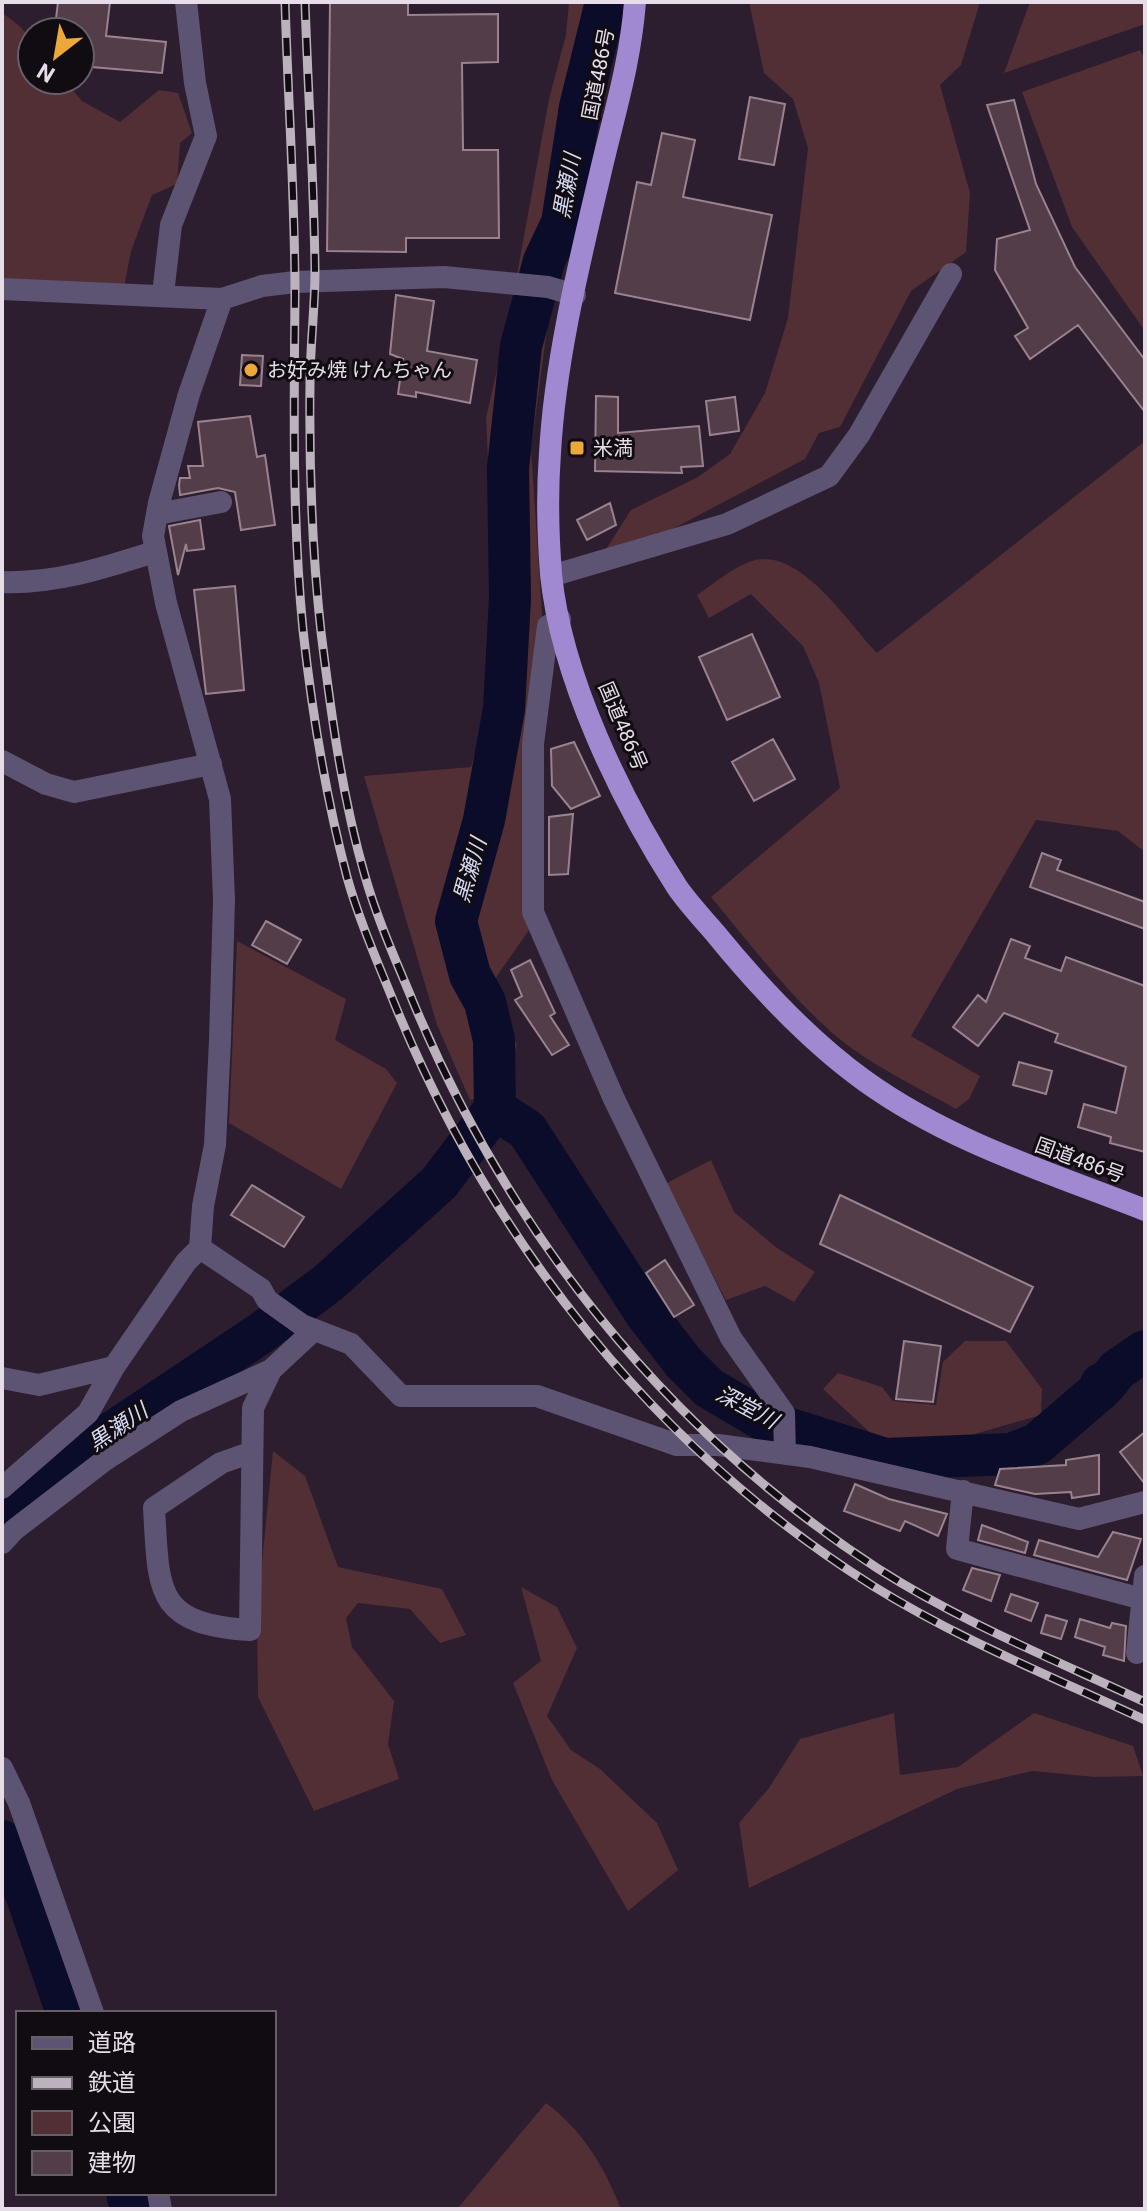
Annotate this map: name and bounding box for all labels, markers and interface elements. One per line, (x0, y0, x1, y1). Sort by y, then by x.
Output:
north arrow (16, 16, 96, 96)
street label: 国道486号 (577, 26, 619, 122)
text: N (33, 58, 59, 87)
water label: 黒瀬川 (549, 149, 585, 221)
place label: お好み焼 けんちゃん (267, 358, 452, 382)
marker: お好み焼 けんちゃん (242, 361, 260, 379)
place label: 米満 (593, 436, 633, 460)
marker: 米満 (568, 439, 586, 457)
street label: 国道486号 (594, 678, 652, 774)
water label: 黒瀬川 (449, 833, 492, 905)
street label: 国道486号 (1032, 1133, 1128, 1187)
water label: 深堂川 (712, 1380, 784, 1434)
water label: 黒瀬川 (84, 1397, 154, 1456)
legend (16, 2011, 276, 2195)
text: 道路 (88, 2029, 136, 2057)
text: 鉄道 (88, 2069, 136, 2097)
text: 公園 (88, 2109, 136, 2137)
text: 建物 (88, 2149, 136, 2177)

